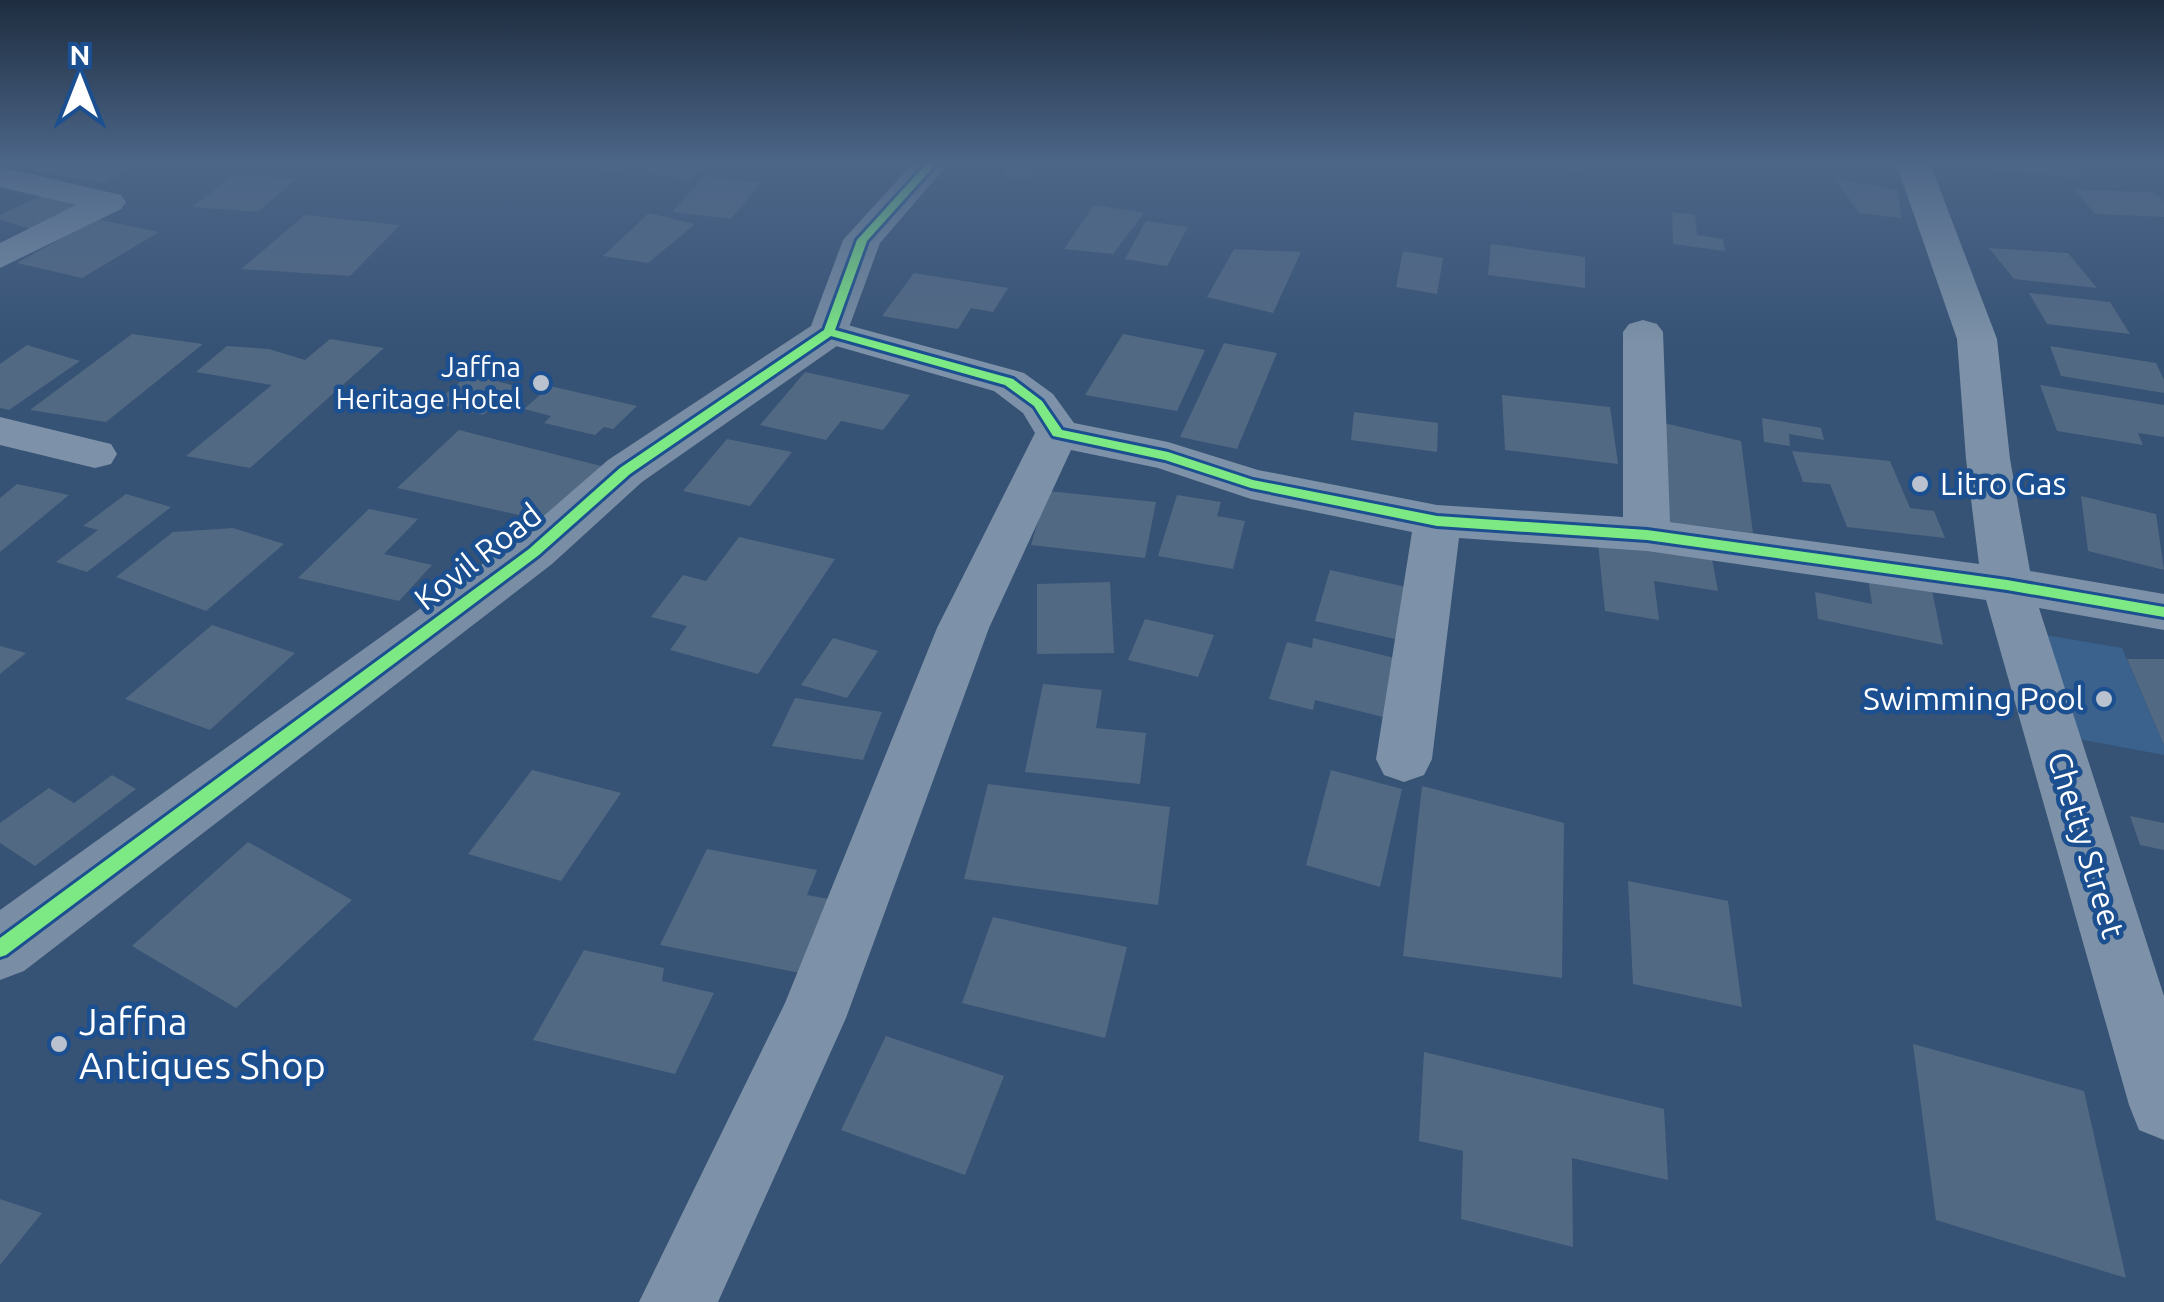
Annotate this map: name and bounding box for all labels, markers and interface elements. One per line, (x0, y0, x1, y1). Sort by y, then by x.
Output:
north arrow (30, 30, 130, 130)
text: N (70, 39, 90, 70)
place label: Jaffna Heritage Hotel (336, 351, 521, 414)
marker: Jaffna Heritage Hotel (530, 372, 552, 394)
place label: Litro Gas (1940, 465, 2066, 501)
marker: Litro Gas (1909, 473, 1931, 495)
street label: Kovil Road (407, 496, 548, 617)
place label: Swimming Pool (1863, 680, 2084, 716)
marker: Swimming Pool (2093, 688, 2115, 710)
street label: Chetty Street (2042, 747, 2132, 943)
place label: Jaffna Antiques Shop (79, 1000, 326, 1086)
marker: Jaffna Antiques Shop (48, 1033, 70, 1055)

